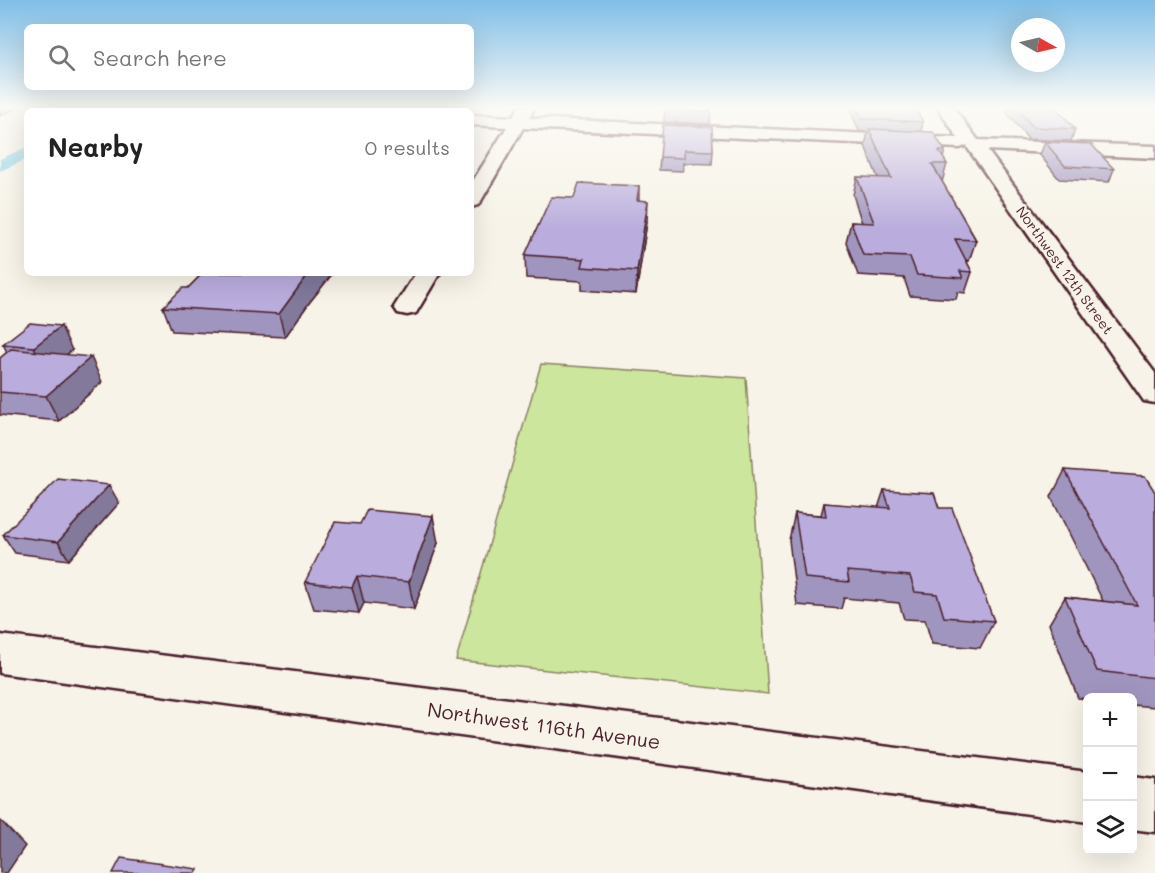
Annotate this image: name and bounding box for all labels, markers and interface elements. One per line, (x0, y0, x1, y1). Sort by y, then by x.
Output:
north arrow (1011, 18, 1065, 72)
search box (24, 24, 474, 90)
icon: search (45, 41, 78, 74)
text: Search here (93, 43, 227, 72)
text: Nearby (48, 130, 143, 164)
text: 0 results (365, 134, 450, 160)
street label: Northwest 12th Street (1012, 202, 1118, 338)
map controls (1083, 693, 1137, 855)
button: + (1083, 693, 1137, 747)
street label: Northwest 116th Avenue (426, 696, 662, 754)
button: − (1083, 747, 1137, 801)
button: layers (1083, 801, 1137, 855)

